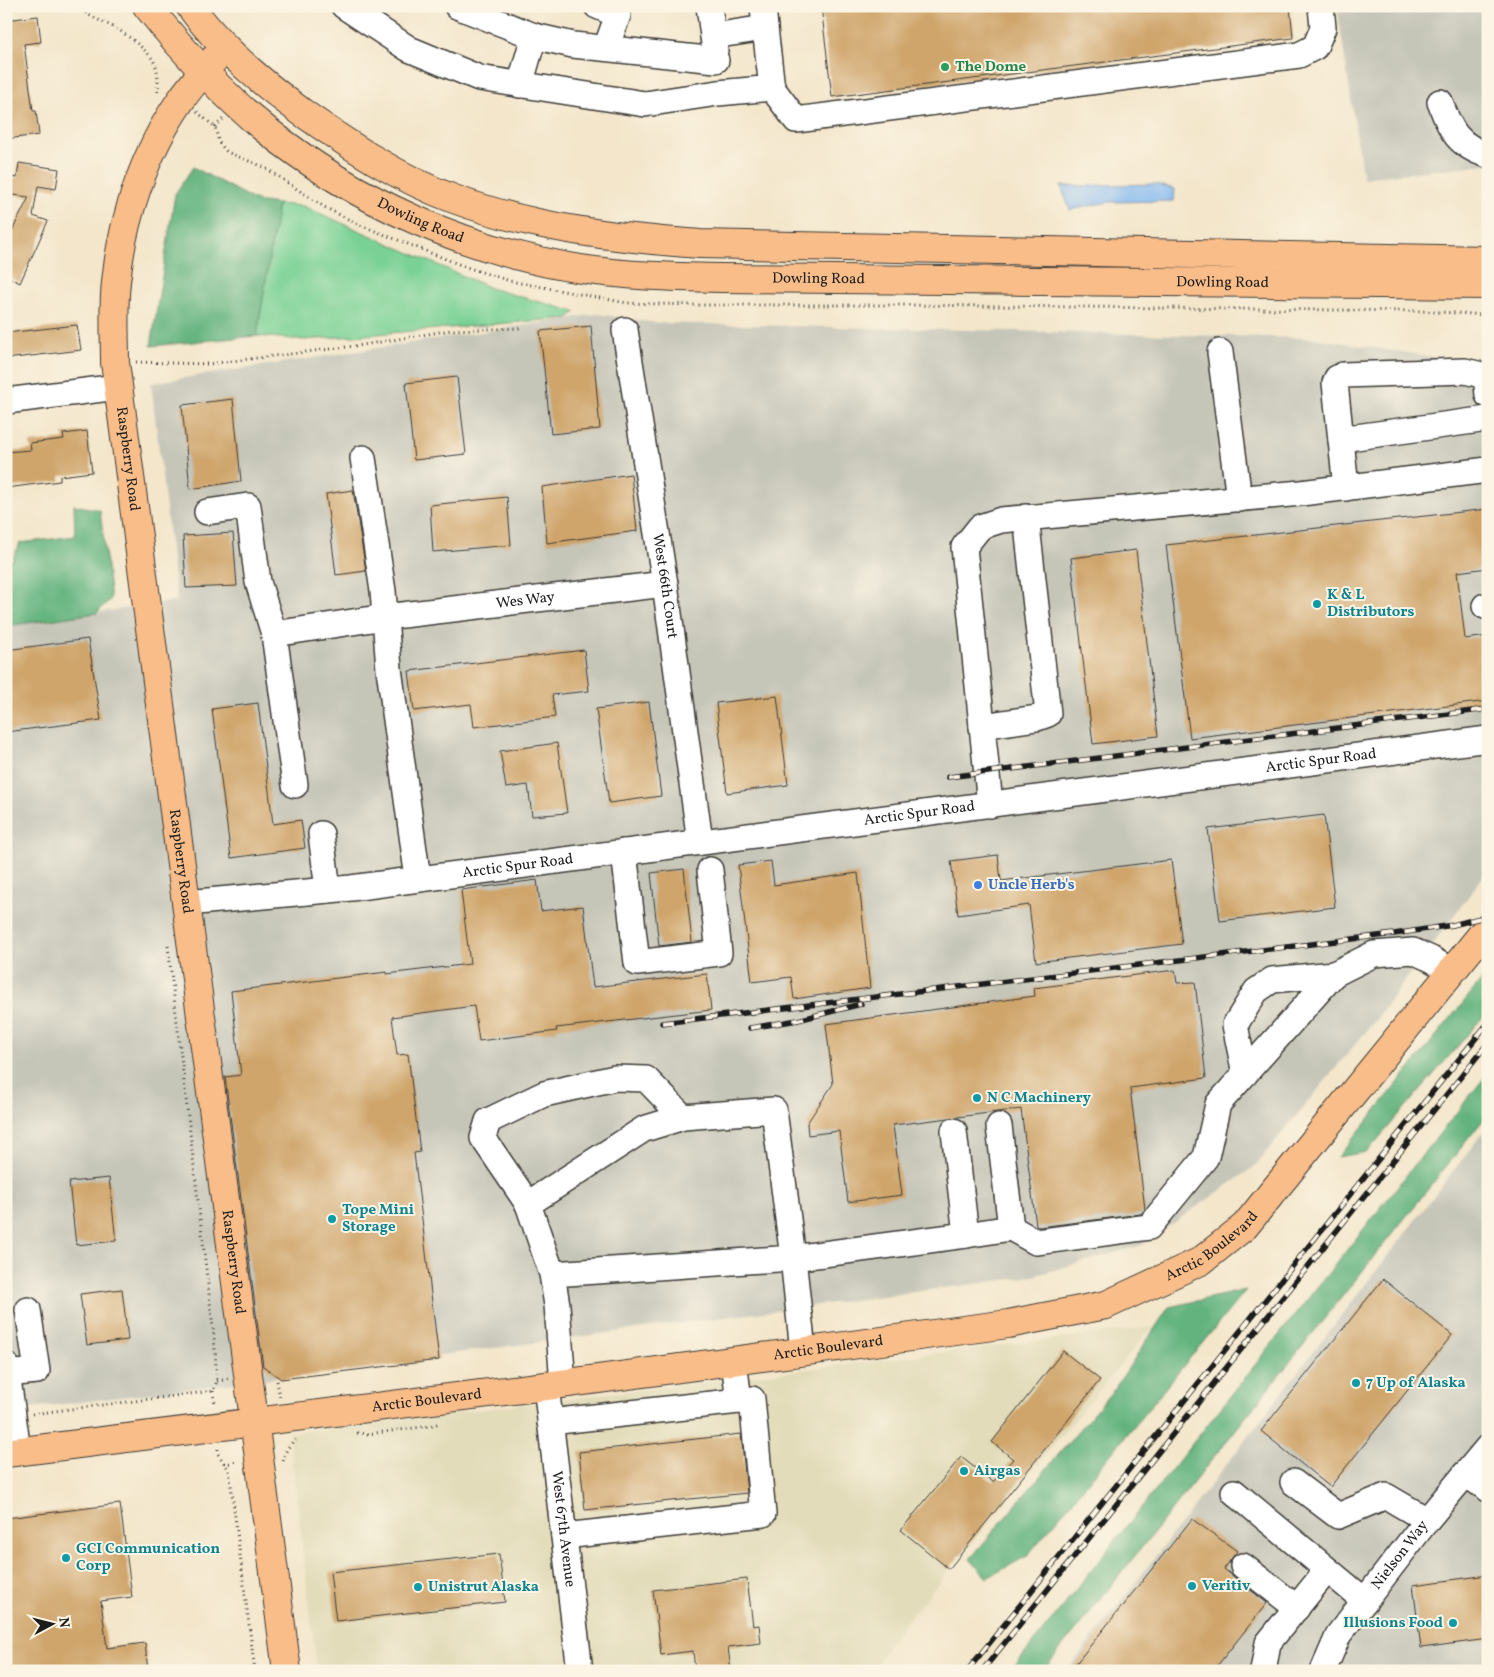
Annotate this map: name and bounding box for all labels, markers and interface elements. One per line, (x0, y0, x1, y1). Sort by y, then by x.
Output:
place label: The Dome (955, 57, 1027, 78)
marker: The Dome (939, 61, 951, 73)
street label: Dowling Road (373, 193, 467, 249)
street label: Dowling Road (772, 268, 865, 290)
street label: Dowling Road (1176, 272, 1269, 294)
street label: Raspberry Road (110, 405, 145, 512)
street label: West 66th Court (647, 532, 683, 640)
place label: K & L Distributors (1327, 585, 1414, 623)
street label: Wes Way (495, 587, 556, 614)
marker: K & L Distributors (1311, 598, 1323, 610)
street label: Arctic Spur Road (1264, 743, 1378, 779)
street label: Arctic Spur Road (863, 796, 976, 831)
street label: Raspberry Road (163, 808, 198, 915)
street label: Arctic Spur Road (461, 848, 575, 884)
place label: Uncle Herb's (988, 875, 1075, 896)
marker: Uncle Herb's (972, 879, 984, 891)
place label: N C Machinery (987, 1088, 1092, 1109)
marker: N C Machinery (971, 1092, 983, 1104)
place label: Tope Mini Storage (342, 1200, 414, 1238)
street label: Arctic Boulevard (1162, 1207, 1263, 1287)
street label: Raspberry Road (216, 1209, 251, 1316)
marker: Tope Mini Storage (326, 1213, 338, 1225)
street label: Arctic Boulevard (772, 1330, 885, 1366)
place label: 7 Up of Alaska (1366, 1373, 1466, 1394)
marker: 7 Up of Alaska (1350, 1377, 1362, 1389)
street label: Arctic Boulevard (371, 1384, 483, 1418)
place label: Airgas (974, 1461, 1020, 1482)
marker: Airgas (958, 1465, 970, 1477)
street label: West 67th Avenue (546, 1470, 580, 1588)
street label: Nielson Way (1366, 1516, 1433, 1594)
place label: GCI Communication Corp (76, 1539, 220, 1577)
marker: GCI Communication Corp (60, 1552, 72, 1564)
place label: Veritiv (1202, 1576, 1251, 1597)
place label: Unistrut Alaska (428, 1577, 539, 1598)
marker: Veritiv (1186, 1580, 1198, 1592)
marker: Unistrut Alaska (412, 1581, 424, 1593)
north arrow (28, 1600, 78, 1650)
place label: Illusions Food (1343, 1613, 1443, 1634)
text: N (53, 1616, 73, 1629)
marker: Illusions Food (1447, 1617, 1459, 1629)

